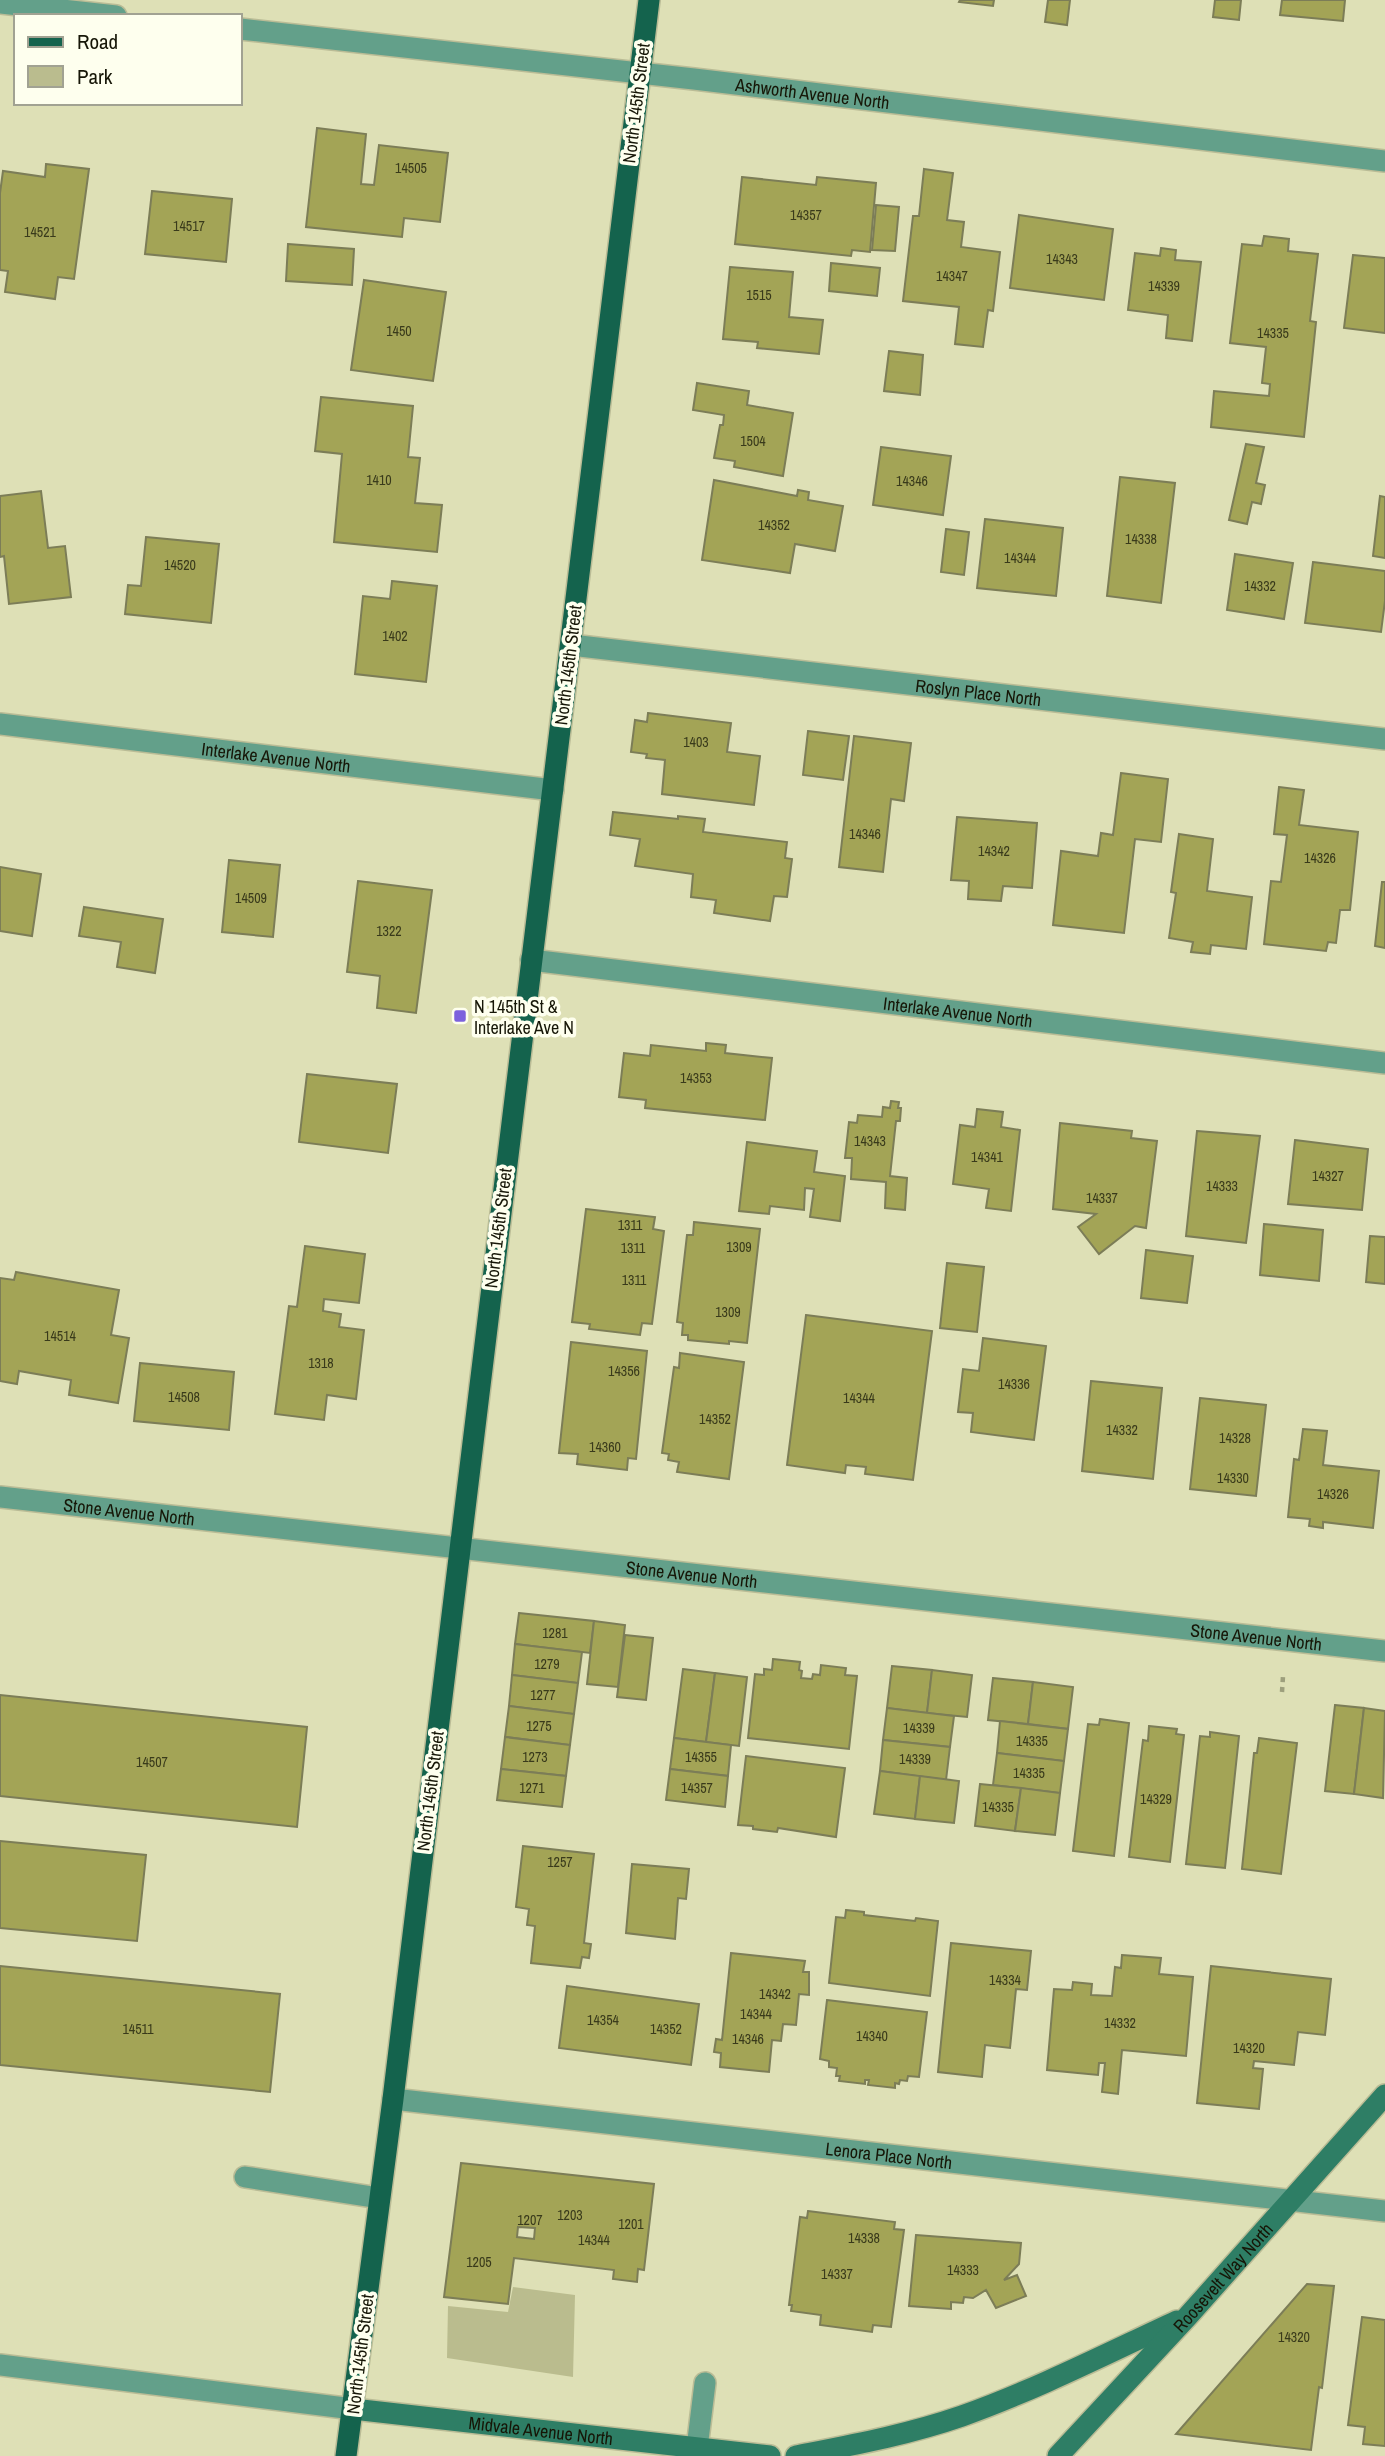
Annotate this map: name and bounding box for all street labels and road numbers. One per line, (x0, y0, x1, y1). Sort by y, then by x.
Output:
street label: North 145th Street (616, 42, 656, 164)
street label: Ashworth Avenue North (733, 71, 891, 115)
street label: North 145th Street (548, 604, 588, 726)
street label: Roslyn Place North (914, 672, 1043, 712)
street label: Interlake Avenue North (200, 736, 352, 778)
street label: Interlake Avenue North (882, 990, 1034, 1033)
street label: North 145th Street (478, 1167, 518, 1289)
street label: Stone Avenue North (62, 1492, 196, 1531)
street label: Stone Avenue North (625, 1554, 759, 1594)
street label: Stone Avenue North (1189, 1617, 1323, 1656)
street label: North 145th Street (410, 1730, 450, 1852)
street label: Lenora Place North (824, 2135, 954, 2175)
street label: Roosevelt Way North (1167, 2217, 1278, 2337)
street label: North 145th Street (340, 2293, 380, 2415)
street label: Midvale Avenue North (467, 2410, 614, 2451)

